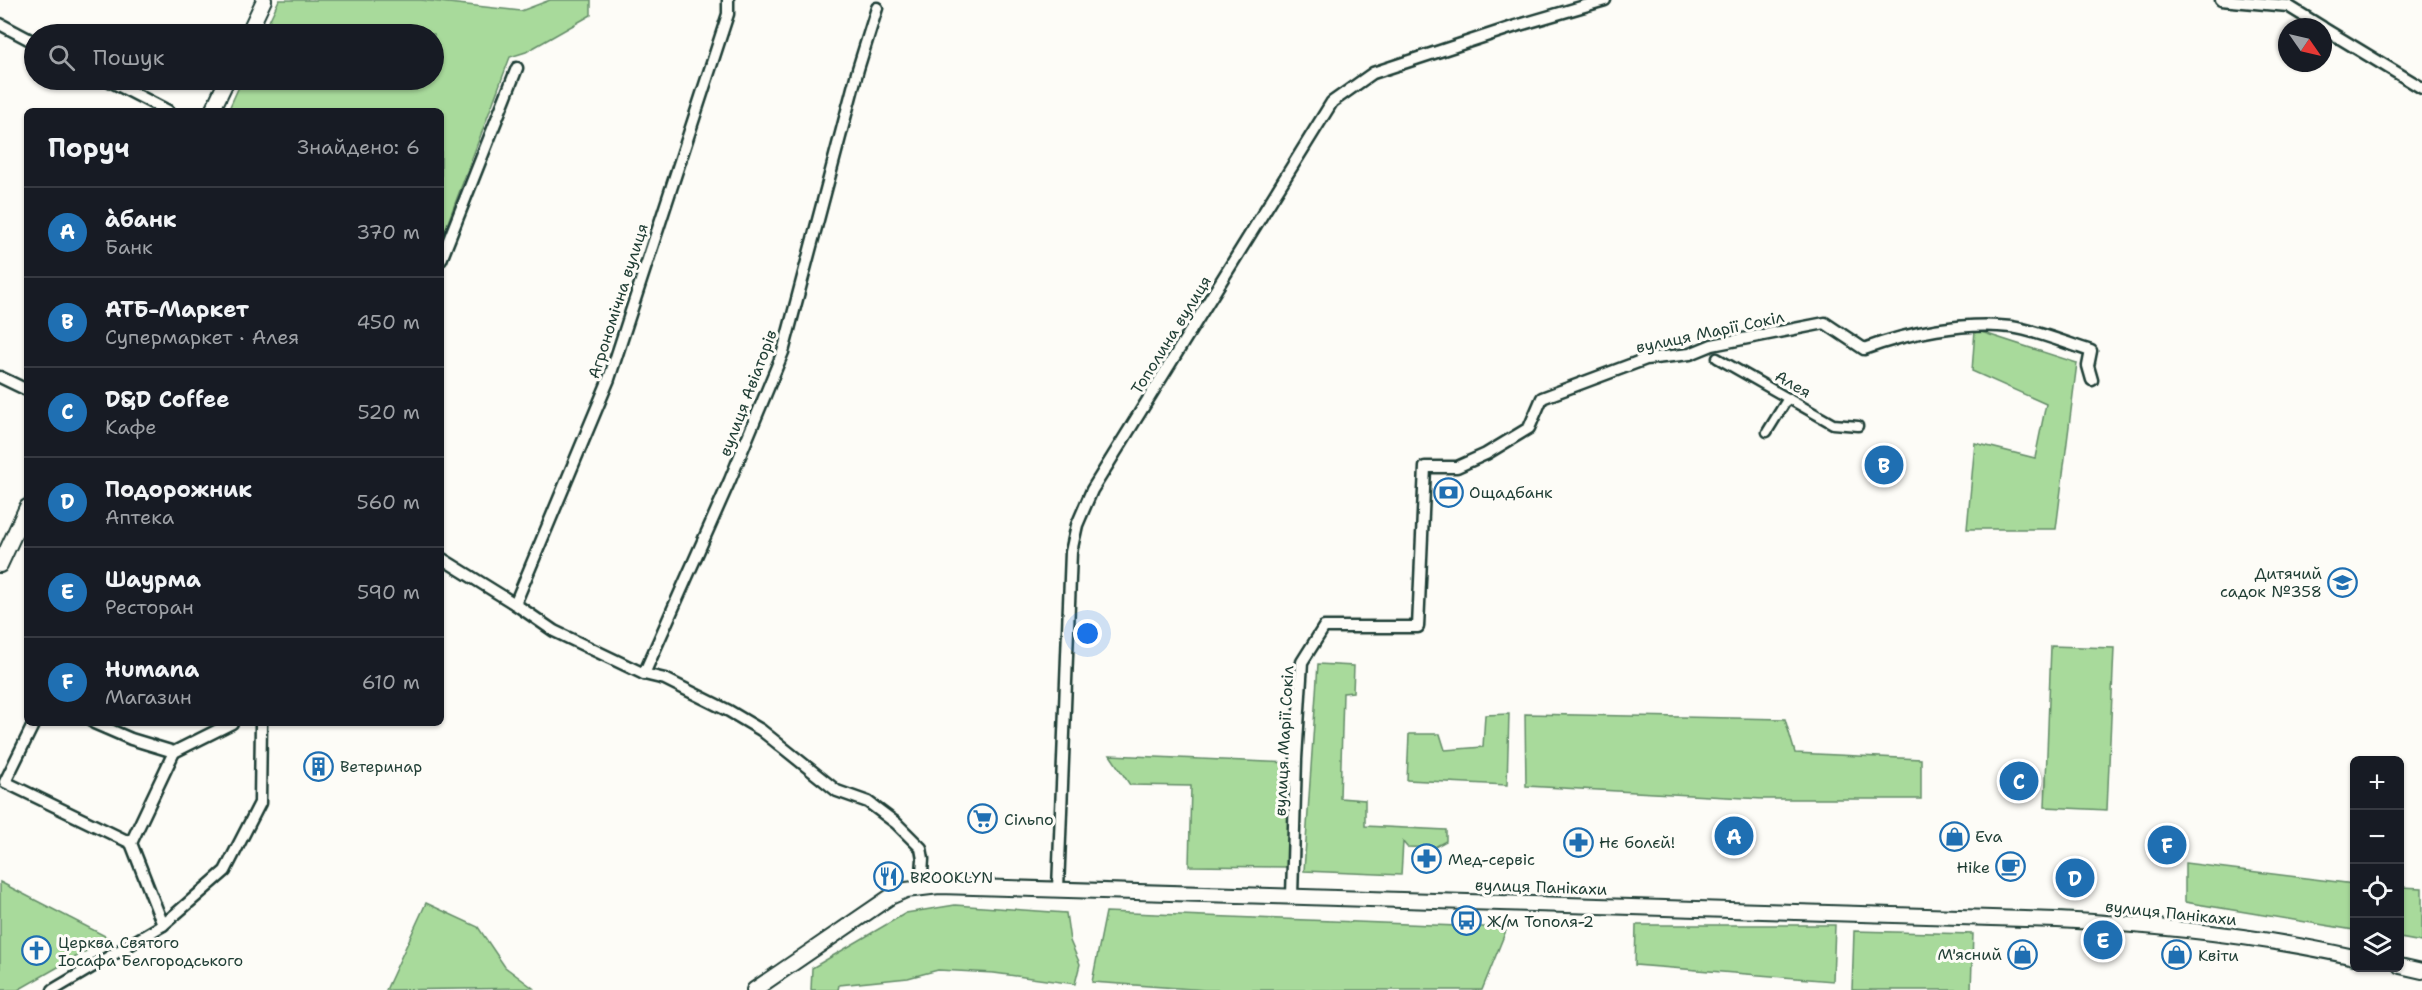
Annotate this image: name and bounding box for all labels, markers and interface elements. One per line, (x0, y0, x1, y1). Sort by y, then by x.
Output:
north arrow (2278, 18, 2332, 72)
search box (24, 24, 444, 90)
icon: search (45, 41, 78, 74)
text: Пошук (93, 43, 164, 72)
text: Поруч (48, 130, 130, 165)
text: Знайдено: 6 (297, 134, 420, 160)
text: а̀банк (105, 205, 177, 234)
text: A (60, 219, 75, 245)
text: 370 m (356, 219, 420, 245)
street label: Агрономічна вулиця (583, 221, 653, 381)
text: Банк (105, 234, 153, 260)
street label: Тополина вулиця (1126, 272, 1216, 398)
text: АТБ-Маркет (105, 295, 249, 324)
street label: вулиця Марії Сокіл (1634, 306, 1786, 358)
text: B (61, 309, 74, 335)
text: 450 m (356, 309, 420, 335)
text: Супермаркет · Алея (105, 324, 299, 350)
street label: вулиця Авіаторів (714, 327, 782, 459)
street label: Алея (1771, 365, 1815, 403)
text: D&D Coffee (105, 385, 229, 414)
text: C (61, 399, 74, 425)
text: 520 m (357, 399, 420, 425)
text: Кафе (105, 414, 157, 440)
pin: B (1864, 442, 1904, 488)
text: Подорожник (105, 475, 252, 504)
bank icon: Ощадбанк (1432, 476, 1464, 508)
place label: Ощадбанк (1469, 482, 1553, 503)
text: D (60, 489, 75, 515)
text: 560 m (357, 489, 420, 515)
text: Аптека (105, 504, 174, 530)
place label: Дитячий садок №358 (2220, 563, 2322, 602)
text: Шаурма (105, 565, 201, 594)
school or university icon: Дитячий садок №358 (2327, 566, 2359, 598)
text: E (61, 579, 74, 605)
text: 590 m (357, 579, 420, 605)
text: Ресторан (105, 594, 194, 620)
your location (1073, 619, 1102, 648)
text: Humana (105, 655, 199, 684)
street label: вулиця Марії Сокіл (1270, 665, 1298, 817)
text: F (62, 669, 73, 695)
text: 610 m (362, 669, 420, 695)
text: Магазин (105, 684, 192, 710)
building icon: Ветеринар (303, 750, 335, 782)
place label: Ветеринар (340, 756, 422, 777)
map controls (2350, 756, 2404, 972)
button: + (2350, 756, 2404, 810)
pin: C (2000, 758, 2038, 804)
supermarket icon: Сільпо (967, 803, 999, 835)
place label: Сільпо (1004, 809, 1054, 830)
button: − (2350, 810, 2404, 864)
pin: A (1714, 814, 1754, 858)
shop icon: Eva (1938, 820, 1970, 852)
pin: F (2148, 822, 2186, 868)
pharmacy icon: Нє болєй! (1562, 826, 1594, 858)
place label: Eva (1975, 826, 2002, 847)
place label: Нє болєй! (1599, 832, 1675, 853)
pharmacy icon: Мед-сервіс (1411, 843, 1443, 875)
place label: Мед-сервіс (1448, 849, 1535, 870)
cafe icon: Hike (1995, 851, 2027, 883)
pin: D (2056, 856, 2094, 900)
place label: Hike (1957, 857, 1990, 878)
restaurant icon: BROOKLYN (873, 861, 905, 893)
button: locate (2350, 864, 2404, 918)
place label: BROOKLYN (910, 867, 993, 888)
street label: вулиця Панікахи (1475, 874, 1607, 900)
street label: вулиця Панікахи (2104, 896, 2238, 930)
bus stop icon: Ж/м Тополя-2 (1450, 905, 1482, 937)
place label: Ж/м Тополя-2 (1487, 911, 1594, 932)
pin: E (2084, 918, 2122, 962)
button: layers (2350, 918, 2404, 972)
place label: Церква Святого Іосафа Белгородського (58, 932, 243, 971)
church icon: Церква Святого Іосафа Белгородського (21, 935, 53, 967)
shop icon: М'ясний (2007, 938, 2039, 970)
shop icon: Квіти (2161, 939, 2193, 971)
place label: М'ясний (1938, 944, 2002, 965)
place label: Квіти (2198, 945, 2239, 966)

